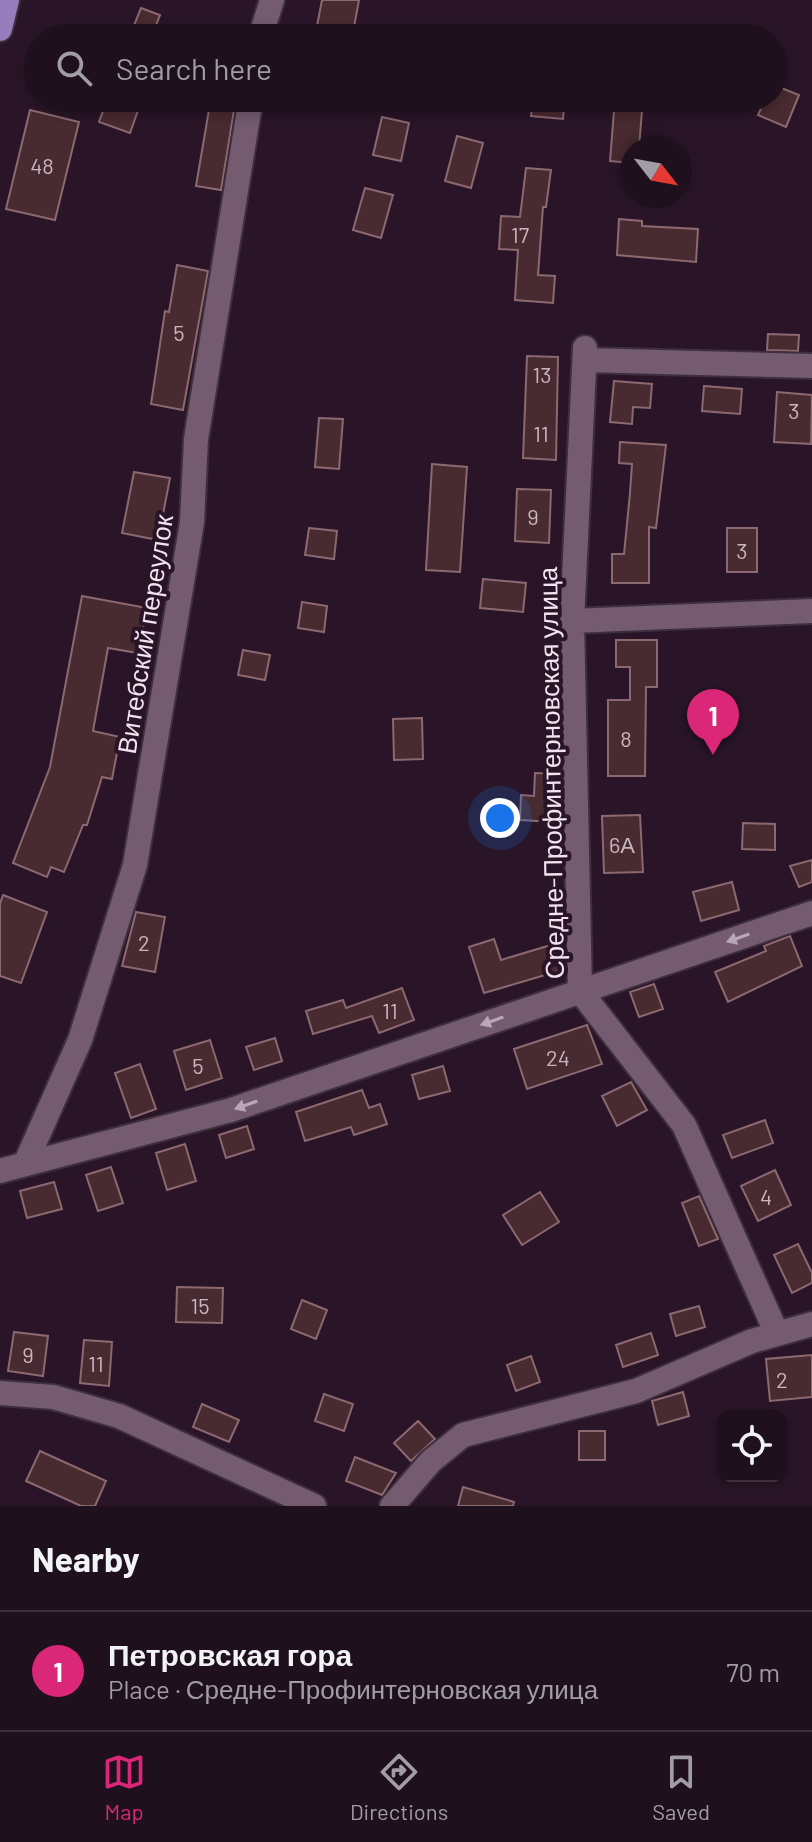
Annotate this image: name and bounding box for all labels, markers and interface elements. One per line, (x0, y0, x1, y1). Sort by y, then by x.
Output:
search box (24, 24, 788, 112)
icon: search (52, 46, 96, 90)
text: Search here (116, 50, 272, 86)
north arrow (620, 136, 692, 208)
house number: 48 (30, 152, 54, 178)
house number: 17 (511, 221, 529, 247)
house number: 5 (173, 319, 185, 345)
house number: 13 (532, 361, 552, 387)
house number: 3 (788, 397, 800, 423)
house number: 11 (533, 420, 549, 446)
house number: 9 (527, 503, 539, 529)
street label: Витебский переулок (110, 512, 178, 756)
house number: 3 (736, 537, 748, 563)
street label: Средне-Профинтерновская улица (531, 566, 569, 979)
pin: 1 (687, 689, 739, 755)
house number: 8 (620, 725, 632, 751)
your location (480, 798, 520, 838)
house number: 6А (609, 831, 635, 857)
house number: 2 (138, 929, 150, 955)
one-way arrow (726, 933, 750, 945)
house number: 11 (382, 997, 398, 1023)
one-way arrow (480, 1016, 504, 1028)
house number: 24 (546, 1044, 570, 1070)
house number: 5 (192, 1052, 204, 1078)
one-way arrow (233, 1099, 257, 1111)
house number: 4 (760, 1183, 772, 1209)
house number: 15 (190, 1292, 210, 1318)
house number: 9 (22, 1341, 34, 1367)
house number: 11 (88, 1350, 104, 1376)
house number: 2 (776, 1366, 788, 1392)
map controls (716, 1410, 788, 1482)
button: locate (716, 1410, 788, 1482)
text: Nearby (32, 1538, 140, 1579)
text: Петровская гора (108, 1636, 352, 1672)
text: 1 (53, 1656, 63, 1687)
text: 70 m (726, 1656, 780, 1687)
text: Place · Средне-Профинтерновская улица (108, 1673, 598, 1704)
tab: Map (102, 1750, 146, 1824)
tab: Directions (350, 1750, 448, 1824)
tab: Saved (652, 1750, 710, 1824)

